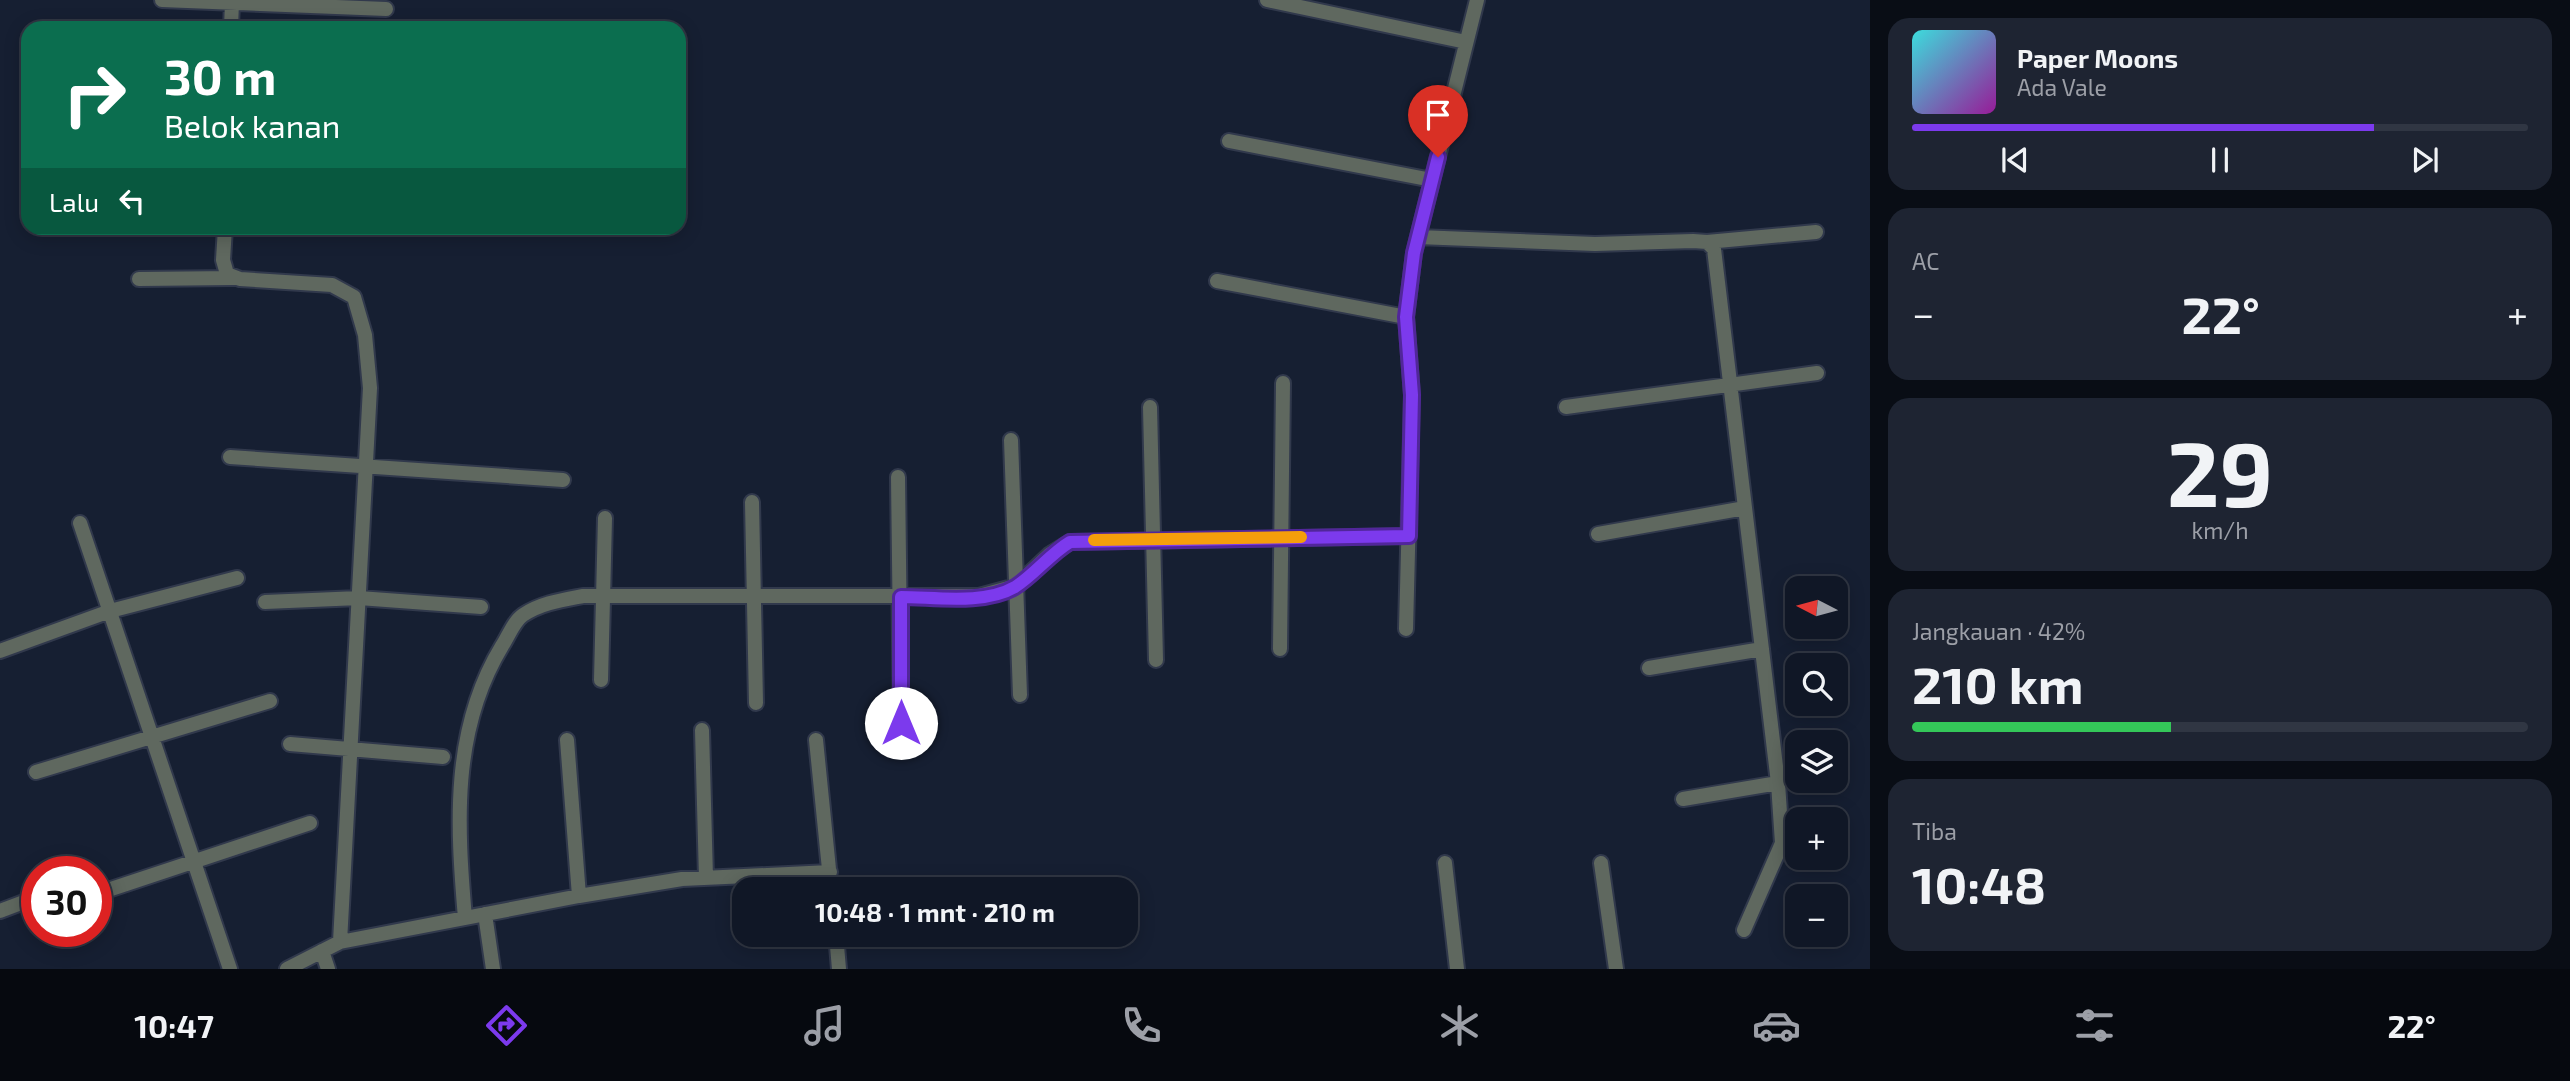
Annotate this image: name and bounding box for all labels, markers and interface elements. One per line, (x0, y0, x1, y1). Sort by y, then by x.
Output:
text: Paper Moons (2017, 42, 2178, 73)
text: 30 m (164, 46, 276, 105)
icon: right (49, 49, 140, 140)
text: Ada Vale (2017, 73, 2107, 101)
pin (1408, 85, 1468, 157)
icon: arrive (1419, 96, 1457, 134)
text: Belok kanan (164, 106, 340, 144)
icon: previous (1996, 141, 2034, 179)
icon: pause (2201, 141, 2239, 179)
icon: next (2406, 141, 2444, 179)
icon: left (113, 182, 151, 220)
text: Lalu (49, 186, 99, 217)
text: AC (1912, 247, 1939, 275)
text: 22° (2181, 282, 2260, 344)
text: − (1912, 290, 1934, 336)
text: + (2507, 290, 2528, 336)
text: 29 (2167, 416, 2273, 525)
text: km/h (2191, 516, 2249, 544)
north arrow (1785, 576, 1848, 639)
map controls (1785, 576, 1848, 947)
text: Jangkauan · 42% (1912, 617, 2085, 645)
text: 210 km (1912, 652, 2084, 714)
button: search (1785, 653, 1848, 716)
position arrow (864, 686, 938, 760)
button: layers (1785, 730, 1848, 793)
button: + (1785, 807, 1848, 870)
text: Tiba (1912, 817, 1957, 845)
text: 10:48 (1912, 852, 2046, 914)
speed limit sign: 30 (21, 856, 112, 947)
button: − (1785, 884, 1848, 947)
text: 10:48 · 1 mnt · 210 m (815, 896, 1055, 927)
icon: directions (482, 1001, 531, 1050)
icon: music (800, 1001, 849, 1050)
icon: phone (1117, 1001, 1166, 1050)
icon: climate (1435, 1001, 1484, 1050)
icon: car (1752, 1001, 1801, 1050)
icon: filters (2070, 1001, 2119, 1050)
text: 10:47 (134, 1006, 214, 1044)
text: 22° (2388, 1006, 2436, 1044)

